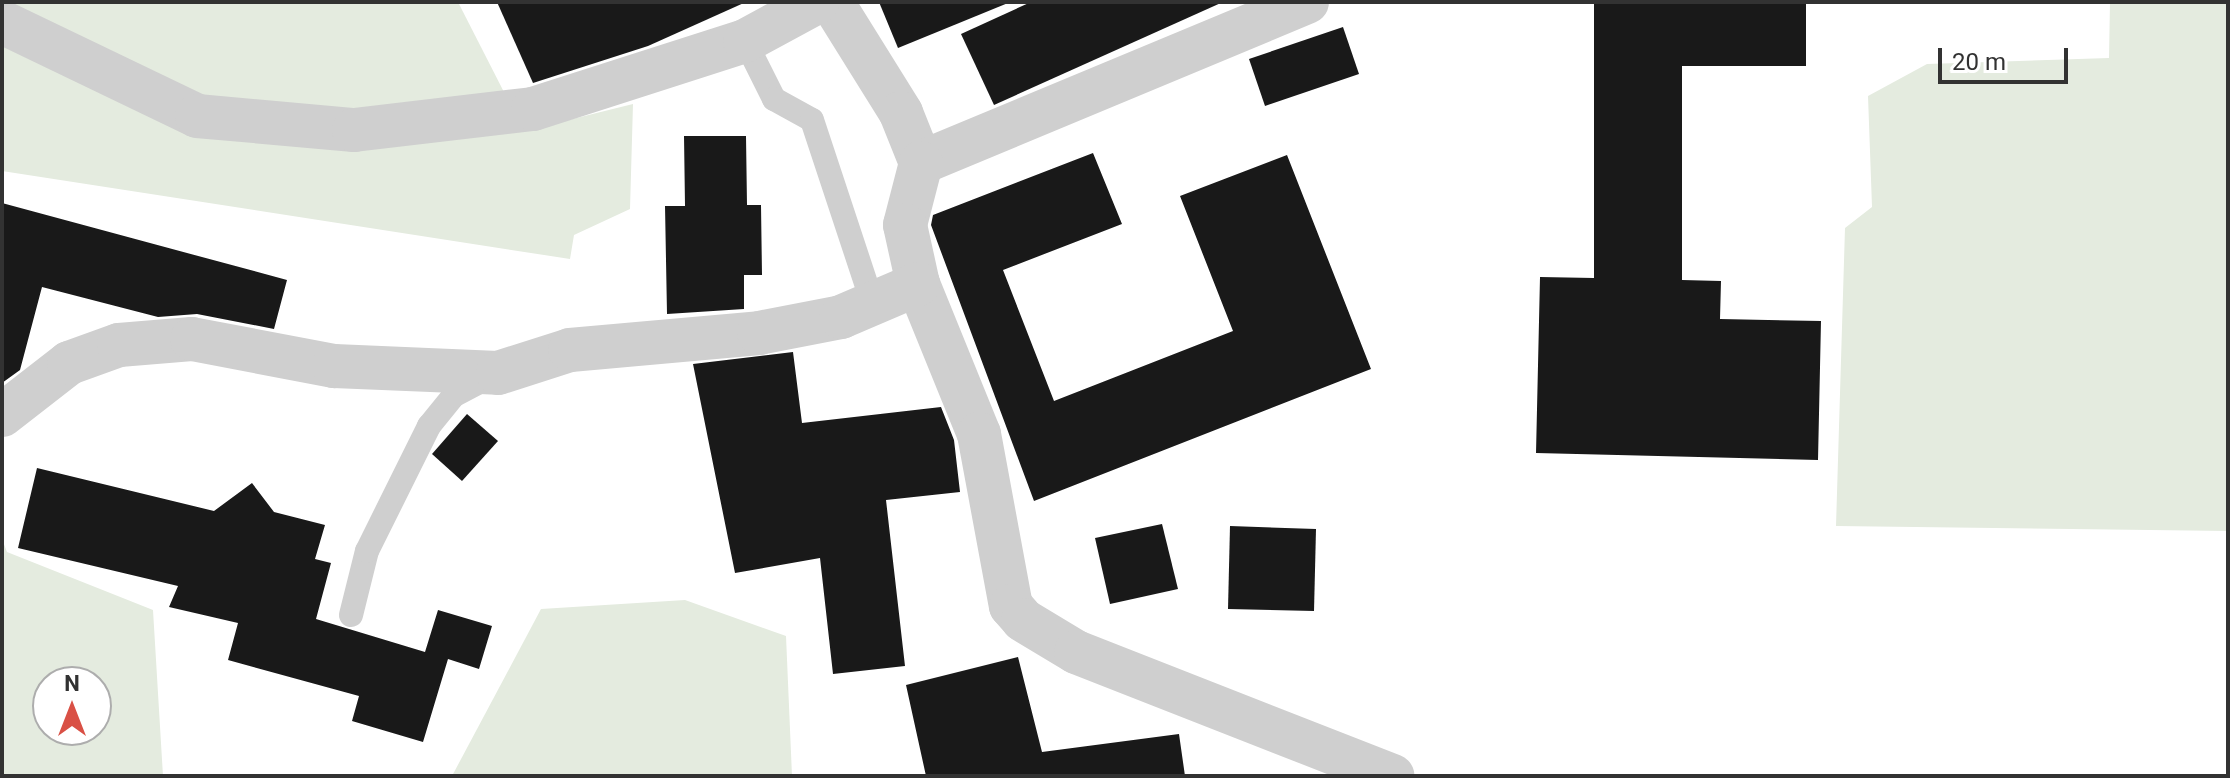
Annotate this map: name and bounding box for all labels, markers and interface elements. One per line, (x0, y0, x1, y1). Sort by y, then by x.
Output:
scale bar (1942, 32, 2072, 82)
text: 20 m (1952, 48, 2006, 76)
north arrow (32, 666, 112, 746)
text: N (64, 671, 80, 696)

